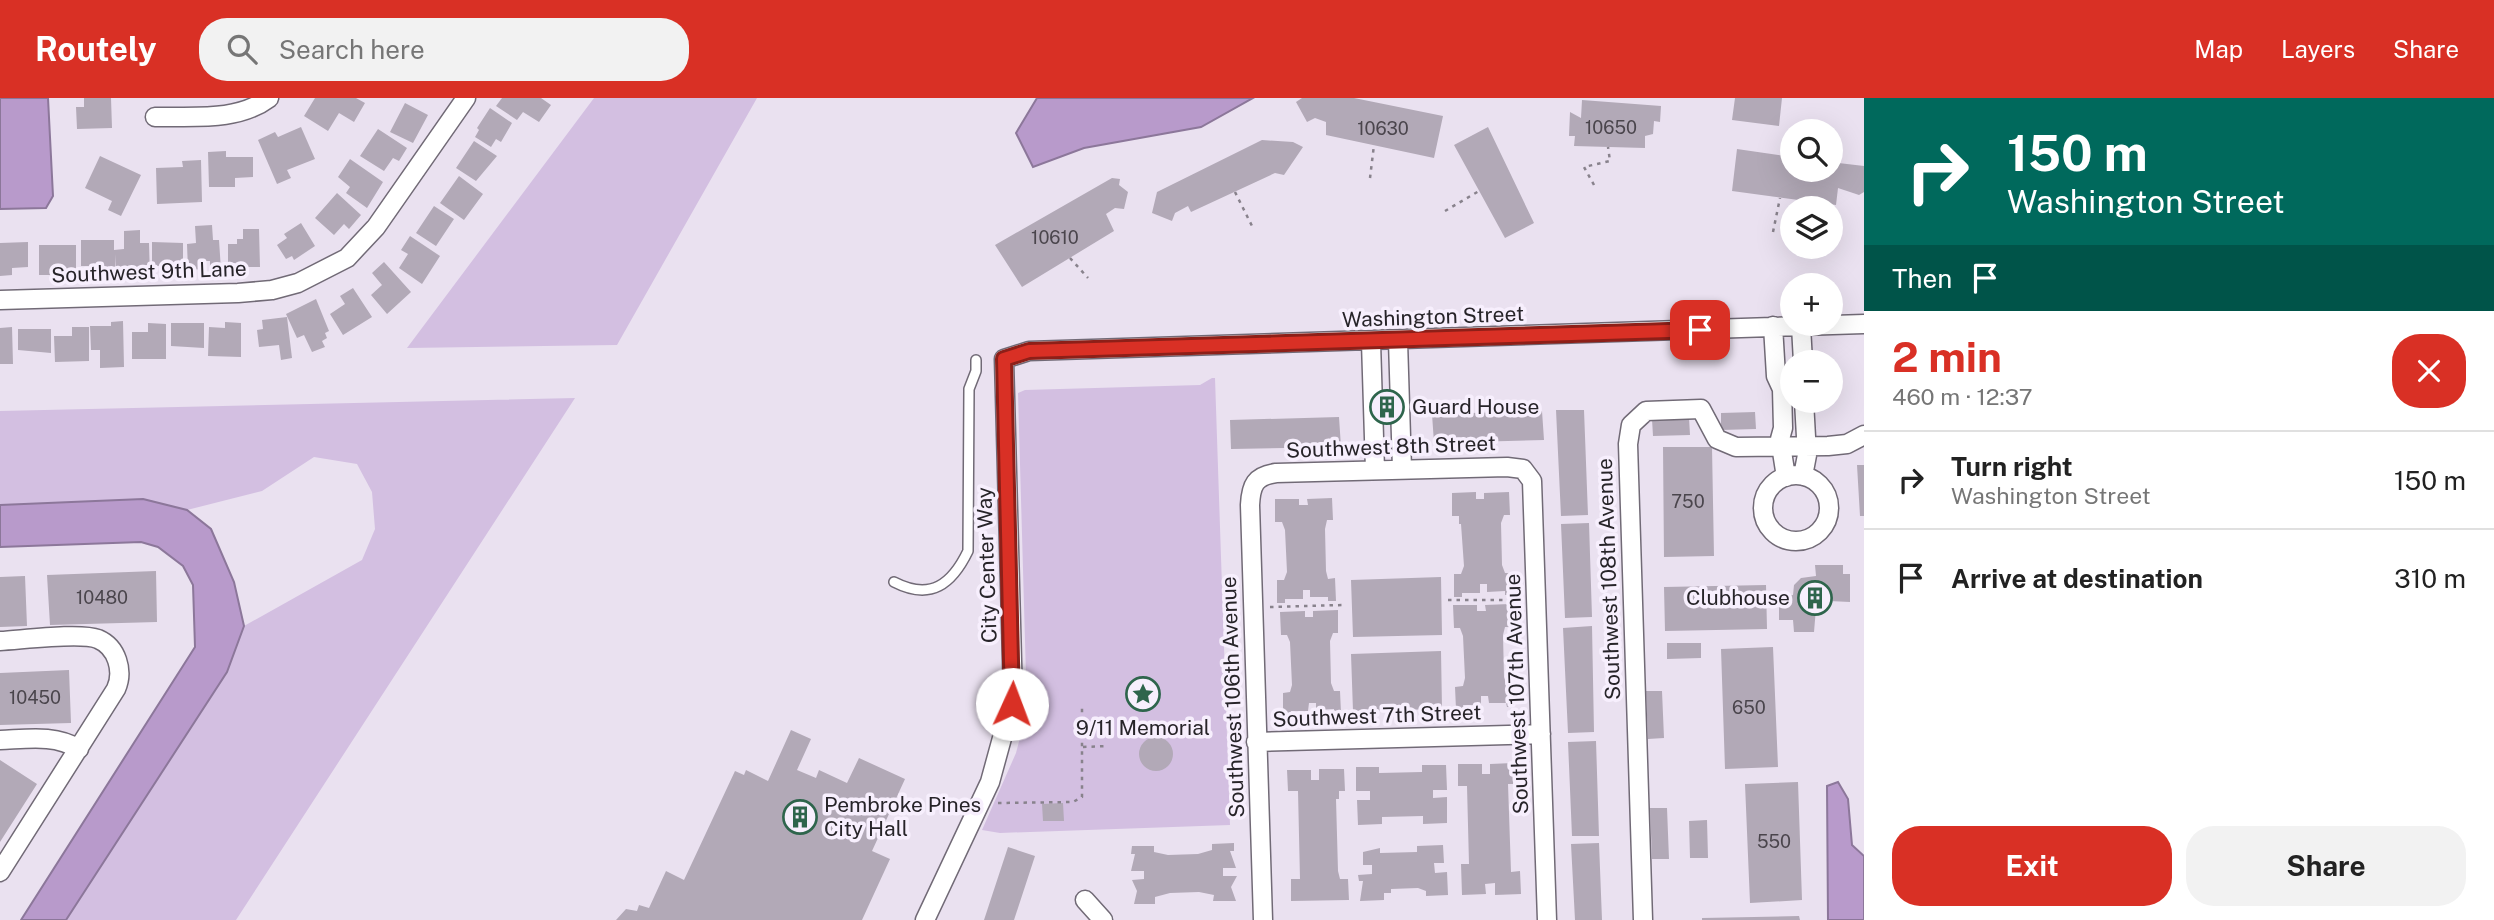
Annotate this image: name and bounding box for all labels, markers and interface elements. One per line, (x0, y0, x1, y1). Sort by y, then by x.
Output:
search box (199, 18, 689, 81)
text: Routely (35, 30, 157, 68)
icon: search (223, 30, 261, 68)
text: Search here (279, 34, 425, 65)
text: Map (2194, 35, 2243, 63)
text: Layers (2281, 35, 2355, 63)
text: Share (2393, 35, 2459, 63)
house number: 10650 (1585, 117, 1637, 138)
house number: 10630 (1357, 118, 1409, 139)
map controls (1780, 119, 1843, 413)
button: search (1780, 119, 1843, 182)
text: 150 m (2007, 124, 2148, 182)
icon: right (1892, 126, 1983, 217)
text: Washington Street (2007, 183, 2285, 220)
button: layers (1780, 196, 1843, 259)
house number: 10610 (1031, 227, 1079, 248)
street label: Southwest 9th Lane (51, 256, 247, 287)
icon: arrive (1966, 259, 2004, 297)
text: Then (1892, 263, 1952, 294)
button: + (1780, 273, 1843, 336)
pin (1670, 300, 1730, 360)
street label: Washington Street (1341, 301, 1525, 332)
icon: arrive (1681, 311, 1719, 349)
text: 2 min (1892, 332, 2002, 381)
button: close (2392, 334, 2466, 408)
button: − (1780, 350, 1843, 413)
text: 460 m · 12:37 (1892, 383, 2033, 410)
building icon: Guard House (1368, 388, 1406, 426)
place label: Guard House (1412, 394, 1539, 419)
street label: Southwest 8th Street (1286, 430, 1496, 463)
text: Turn right (1951, 451, 2073, 482)
street label: Southwest 108th Avenue (1592, 458, 1625, 700)
icon: right (1892, 461, 1930, 499)
text: 150 m (2394, 465, 2466, 496)
text: Washington Street (1951, 482, 2151, 509)
street label: City Center Way (971, 486, 1002, 644)
house number: 750 (1671, 491, 1705, 512)
icon: arrive (1892, 559, 1930, 597)
text: Arrive at destination (1951, 563, 2203, 594)
text: 310 m (2394, 563, 2466, 594)
street label: Southwest 107th Avenue (1500, 573, 1533, 815)
street label: Southwest 106th Avenue (1216, 576, 1249, 818)
building icon: Clubhouse (1796, 579, 1834, 617)
place label: Clubhouse (1686, 585, 1790, 610)
house number: 10480 (76, 587, 128, 608)
position arrow (975, 667, 1049, 741)
place icon: 9/11 Memorial (1124, 675, 1162, 713)
house number: 10450 (9, 687, 61, 708)
house number: 650 (1732, 697, 1766, 718)
street label: Southwest 7th Street (1272, 699, 1482, 732)
place label: 9/11 Memorial (1076, 715, 1210, 740)
place label: Pembroke Pines City Hall (824, 792, 981, 841)
building icon: Pembroke Pines City Hall (781, 798, 819, 836)
button: Exit (1892, 826, 2172, 906)
button: Share (2186, 826, 2466, 906)
house number: 550 (1757, 831, 1791, 852)

